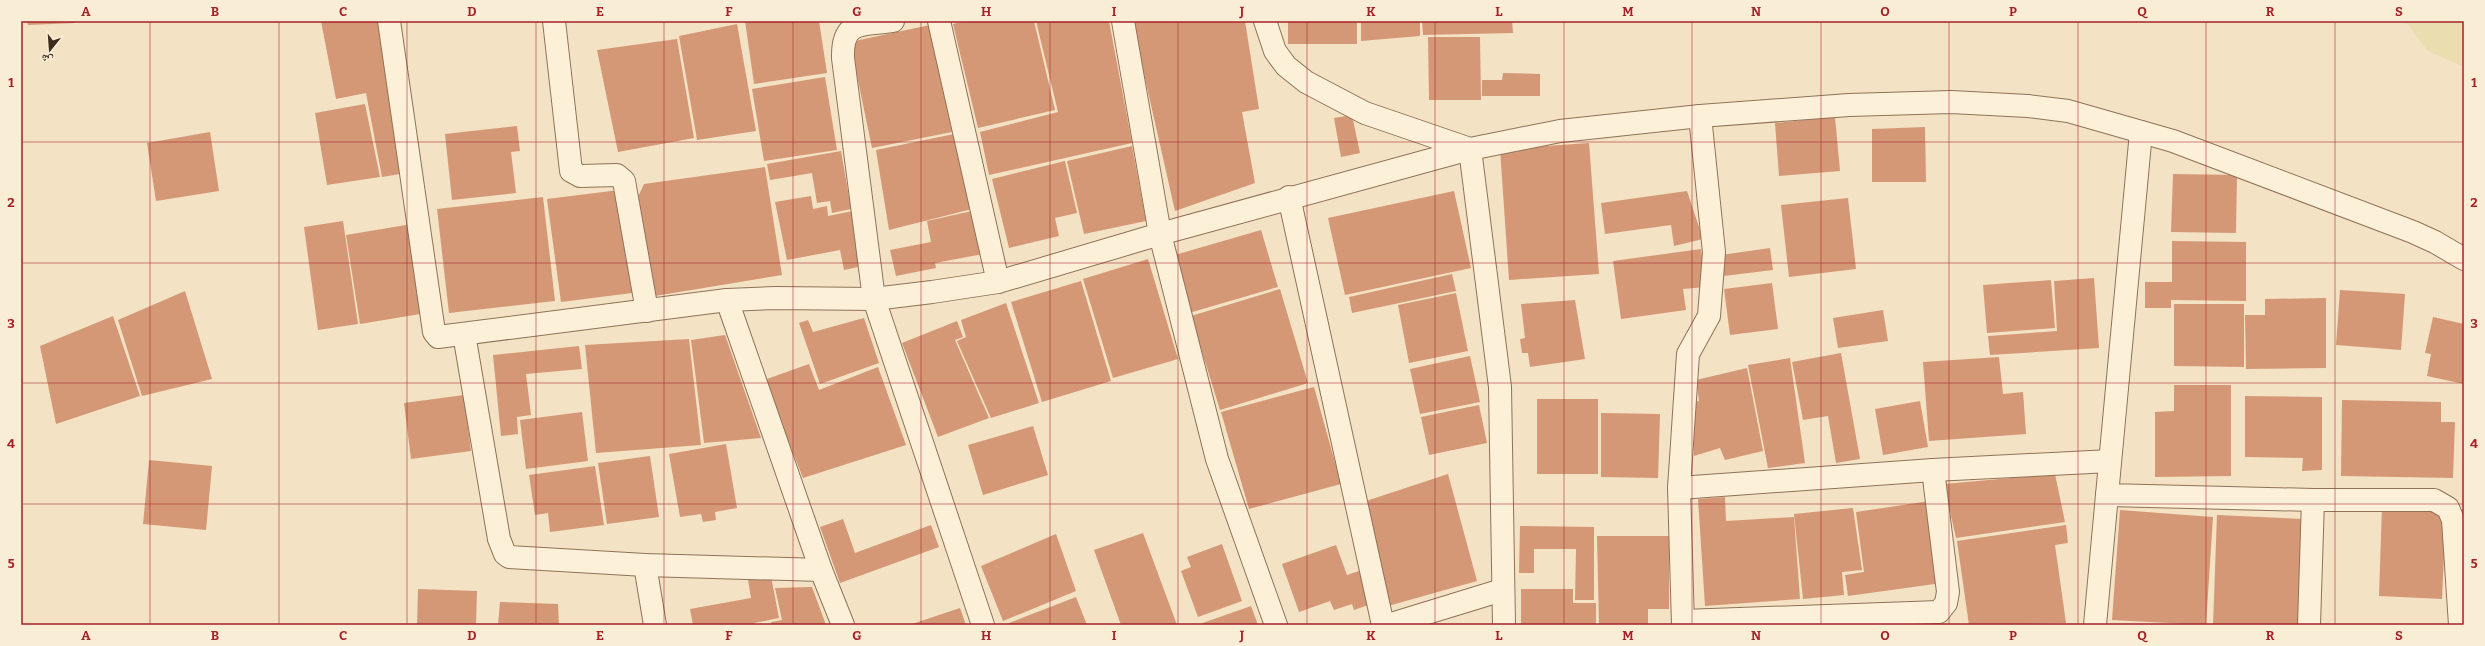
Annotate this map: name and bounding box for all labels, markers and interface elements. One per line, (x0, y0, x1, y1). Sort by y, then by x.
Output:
text: A (81, 4, 91, 19)
text: B (211, 4, 219, 19)
text: C (339, 4, 347, 19)
text: D (467, 4, 477, 19)
text: E (596, 4, 604, 19)
text: F (725, 4, 733, 19)
text: G (852, 4, 862, 19)
text: H (981, 4, 991, 19)
text: I (1112, 4, 1117, 19)
text: J (1239, 4, 1245, 19)
text: K (1366, 4, 1376, 19)
text: L (1495, 4, 1503, 19)
text: M (1622, 4, 1634, 19)
text: N (1751, 4, 1761, 19)
text: O (1880, 4, 1890, 19)
text: P (2009, 4, 2017, 19)
text: Q (2137, 4, 2148, 19)
text: R (2266, 4, 2275, 19)
text: S (2395, 4, 2403, 19)
north arrow (30, 30, 70, 70)
text: ش (39, 50, 55, 67)
text: 1 (8, 75, 14, 90)
text: 1 (2471, 75, 2477, 90)
text: 2 (7, 195, 15, 210)
text: 2 (2470, 195, 2478, 210)
text: 3 (7, 316, 15, 331)
text: 3 (2470, 316, 2478, 331)
text: 4 (7, 436, 15, 451)
text: 4 (2470, 436, 2478, 451)
text: 5 (7, 556, 15, 571)
text: 5 (2470, 556, 2478, 571)
text: A (81, 628, 91, 643)
text: B (211, 628, 219, 643)
text: C (339, 628, 347, 643)
text: D (467, 628, 477, 643)
text: E (596, 628, 604, 643)
text: F (725, 628, 733, 643)
text: G (852, 628, 862, 643)
text: H (981, 628, 991, 643)
text: I (1112, 628, 1117, 643)
text: J (1239, 628, 1245, 643)
text: K (1366, 628, 1376, 643)
text: L (1495, 628, 1503, 643)
text: M (1622, 628, 1634, 643)
text: N (1751, 628, 1761, 643)
text: O (1880, 628, 1890, 643)
text: P (2009, 628, 2017, 643)
text: Q (2137, 628, 2148, 643)
text: R (2266, 628, 2275, 643)
text: S (2395, 628, 2403, 643)

